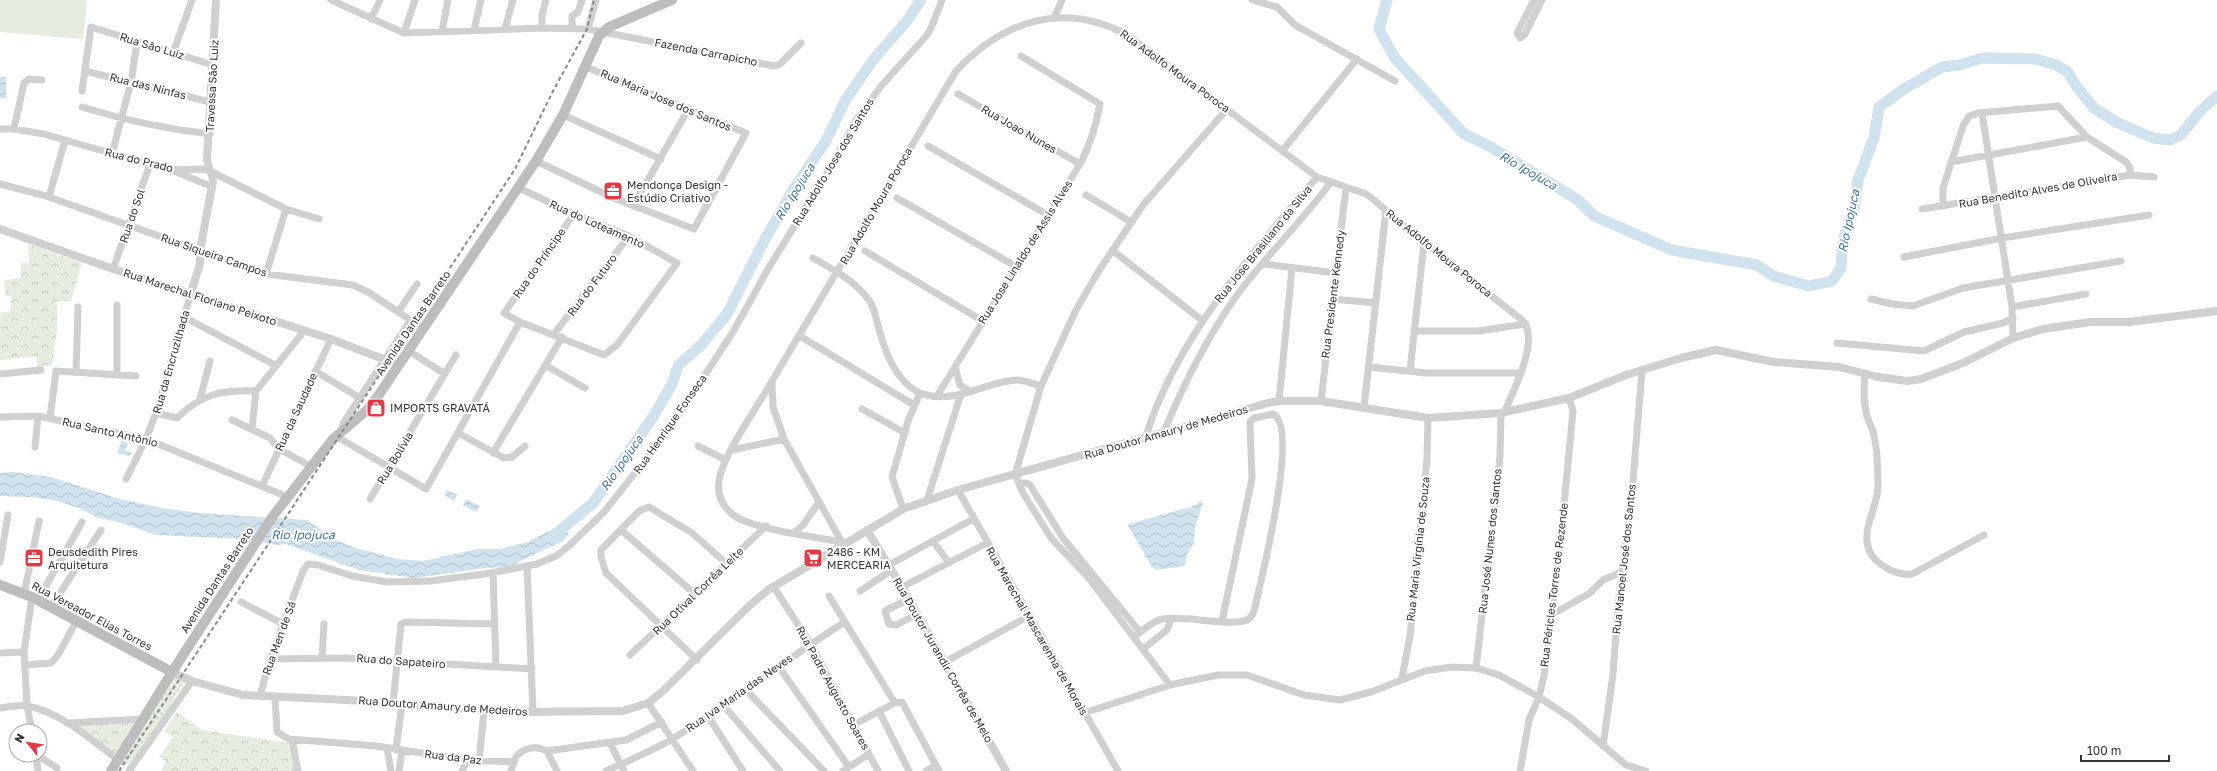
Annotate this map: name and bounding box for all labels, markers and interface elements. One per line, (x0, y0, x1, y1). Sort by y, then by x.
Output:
street label: Rua Adolfo Moura Poroca (1118, 26, 1233, 115)
street label: Rua São Luiz (118, 30, 186, 62)
street label: Fazenda Carrapicho (654, 35, 759, 68)
street label: Travessa São Luiz (203, 39, 220, 133)
street label: Rua Maria Jose dos Santos (599, 66, 734, 133)
street label: Rua das Ninfas (109, 70, 188, 101)
street label: Rua Adolfo Jose dos Santos (789, 96, 876, 228)
street label: Rua Joao Nunes (979, 102, 1060, 156)
street label: Rua do Prado (104, 145, 175, 174)
street label: Rua Adolfo Moura Poroca (837, 145, 914, 266)
water label: Rio Ipojuca (1497, 148, 1561, 194)
water label: Rio Ipojuca (771, 160, 818, 223)
street label: Rua Benedito Alves de Oliveira (1958, 169, 2118, 210)
street label: Rua Jose Linaldo de Assis Alves (975, 177, 1074, 326)
place label: Mendonça Design - Estúdio Criativo (627, 178, 728, 204)
office icon: Mendonça Design - Estúdio Criativo (602, 180, 624, 202)
street label: Rua Jose Brasiliano da Silva (1211, 182, 1314, 305)
street label: Rua do Sol (116, 187, 147, 245)
water label: Rio Ipojuca (1835, 187, 1863, 254)
street label: Rua do Loteamento (548, 197, 647, 250)
street label: Rua Adolfo Moura Poroca (1384, 206, 1495, 299)
street label: Rua do Príncipe (510, 225, 568, 300)
street label: Rua Presidente Kennedy (1318, 229, 1347, 359)
street label: Rua Siqueira Campos (159, 230, 269, 279)
street label: Rua do Futuro (564, 251, 619, 318)
street label: Rua Marechal Floriano Peixoto (122, 266, 279, 328)
street label: Avenida Dantas Barreto (373, 267, 453, 378)
street label: Rua da Encruzilhada (150, 309, 192, 415)
street label: Rua da Saudade (272, 371, 319, 453)
street label: Rua Henrique Fonseca (630, 371, 709, 476)
shop icon: IMPORTS GRAVATÁ (365, 397, 387, 419)
place label: IMPORTS GRAVATÁ (390, 401, 491, 414)
street label: Rua Doutor Amaury de Medeiros (1082, 402, 1249, 461)
street label: Rua Santo Antônio (61, 414, 160, 449)
street label: Rua Bolívia (374, 429, 415, 486)
water label: Rio Ipojuca (597, 431, 647, 493)
street label: Rua José Nunes dos Santos (1475, 468, 1504, 614)
street label: Rua Maria Virgínia de Souza (1403, 476, 1432, 622)
street label: Rua Manoel José dos Santos (1609, 483, 1638, 635)
street label: Rua Péricles Torres de Rezende (1537, 502, 1570, 668)
street label: Avenida Dantas Barreto (177, 524, 256, 635)
water label: Rio Ipojuca (271, 527, 336, 542)
street label: Rua Otival Corrêa Leite (650, 544, 746, 637)
street label: Rua Marechal Mascarenha de Morais (984, 544, 1091, 717)
place label: Deusdedith Pires Arquitetura (48, 545, 138, 571)
place label: 2486 - KM MERCEARIA (827, 545, 891, 571)
office icon: Deusdedith Pires Arquitetura (23, 547, 45, 569)
supermarket icon: 2486 - KM MERCEARIA (802, 547, 824, 569)
street label: Rua Doutor Jurandir Corrêa de Melo (891, 575, 996, 745)
street label: Rua Vereador Elias Torres (30, 578, 155, 653)
street label: Rua Men de Sá (259, 599, 298, 676)
street label: Rua Padre Augusto Soares (794, 624, 873, 752)
street label: Rua do Sapateiro (356, 651, 447, 670)
street label: Rua Iva Maria das Neves (683, 651, 795, 734)
street label: Rua Doutor Amaury de Medeiros (358, 693, 528, 718)
north arrow (8, 723, 48, 763)
text: N (11, 731, 27, 745)
scale bar (2081, 737, 2169, 763)
text: 100 m (2087, 743, 2121, 758)
street label: Rua da Paz (424, 747, 483, 767)

